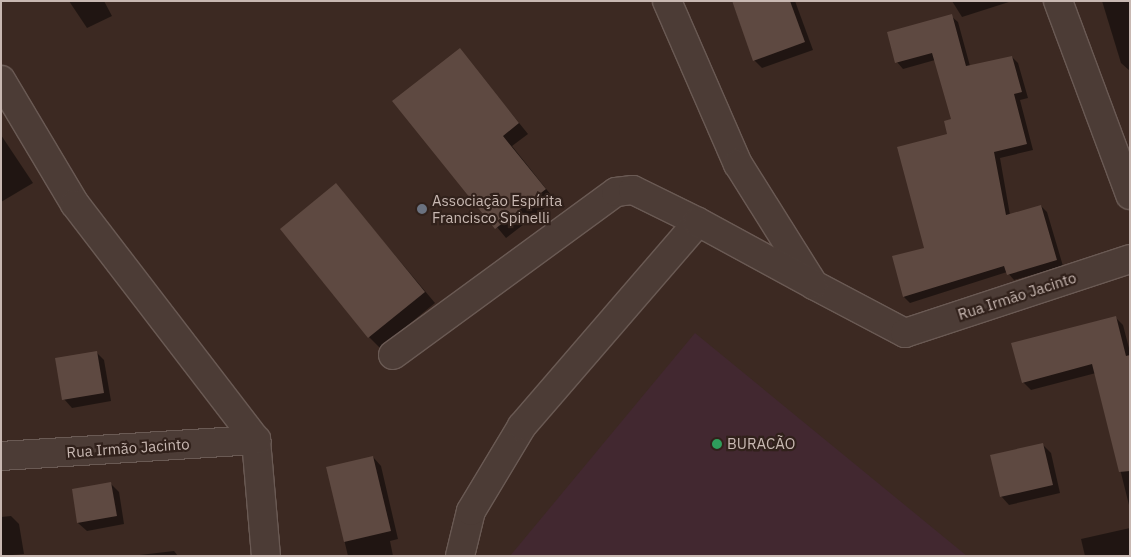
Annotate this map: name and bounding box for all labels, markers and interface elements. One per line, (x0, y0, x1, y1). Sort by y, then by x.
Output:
place label: Associação Espírita Francisco Spinelli (432, 191, 562, 226)
marker: Associação Espírita Francisco Spinelli (416, 203, 428, 215)
street label: Rua Irmão Jacinto (956, 268, 1078, 324)
street label: Rua Irmão Jacinto (66, 435, 190, 461)
place label: BURACÃO (727, 435, 795, 453)
marker: BURACÃO (711, 438, 723, 450)

